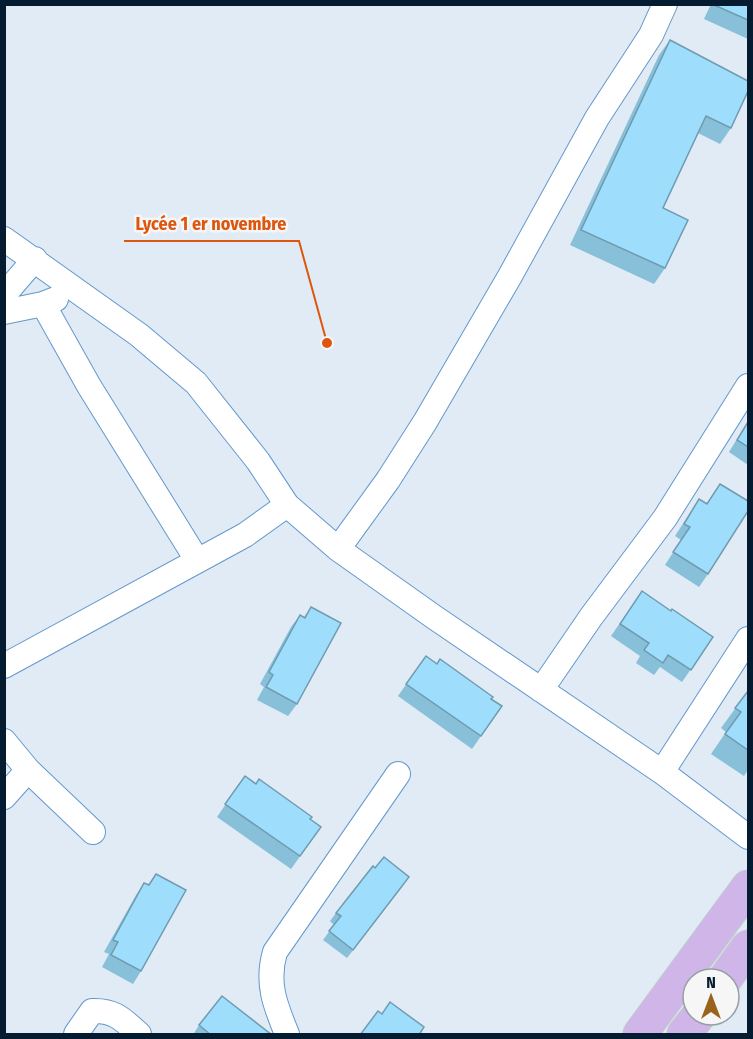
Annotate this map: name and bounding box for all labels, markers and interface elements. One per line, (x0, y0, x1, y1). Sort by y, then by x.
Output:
callout: Lycée 1 er novembre (124, 205, 299, 241)
text: Lycée 1 er novembre (136, 213, 286, 235)
north arrow (681, 967, 741, 1027)
text: N (706, 973, 716, 992)

